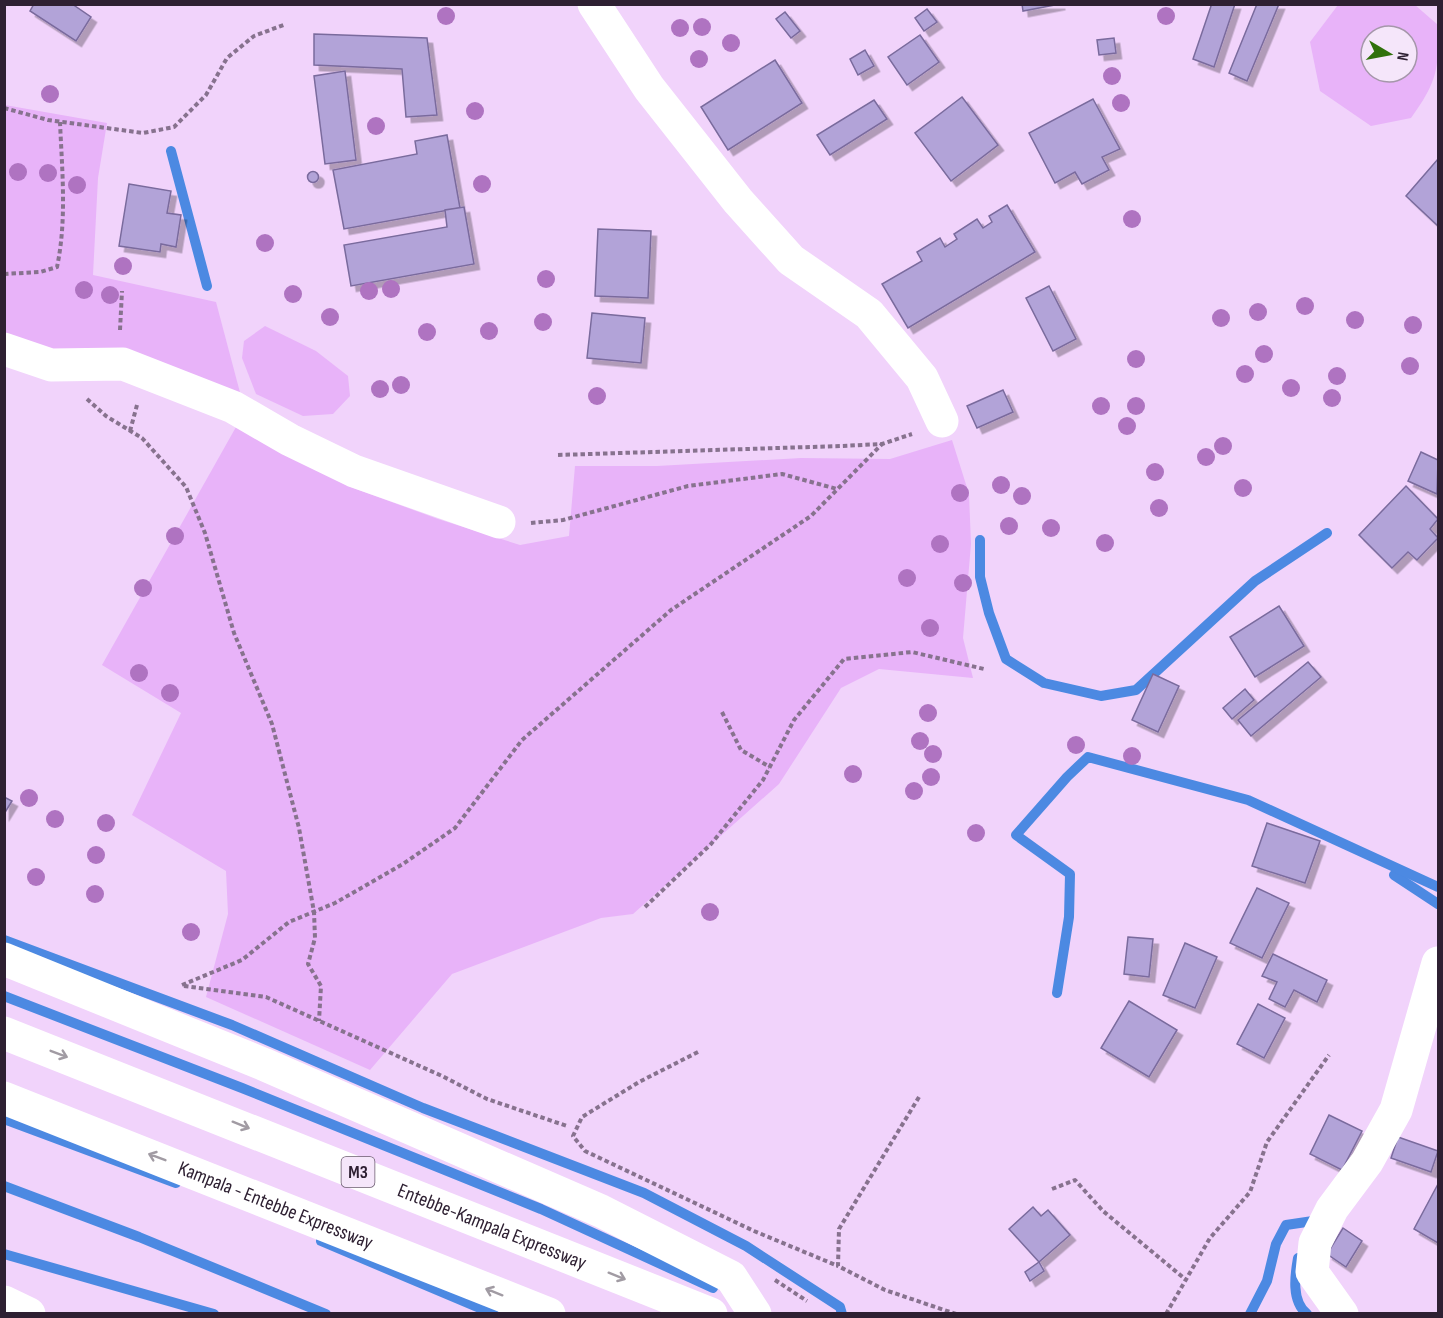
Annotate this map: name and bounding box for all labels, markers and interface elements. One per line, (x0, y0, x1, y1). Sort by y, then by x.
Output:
north arrow (1359, 24, 1419, 84)
text: N (1392, 50, 1412, 62)
one-way arrow (49, 1050, 68, 1061)
one-way arrow (231, 1120, 250, 1131)
one-way arrow (149, 1151, 167, 1162)
street label: Kampala - Entebbe Expressway (175, 1156, 377, 1255)
road number: M3 (342, 1157, 374, 1187)
street label: Entebbe-Kampala Expressway (394, 1179, 590, 1275)
one-way arrow (607, 1271, 626, 1282)
one-way arrow (486, 1286, 504, 1297)

